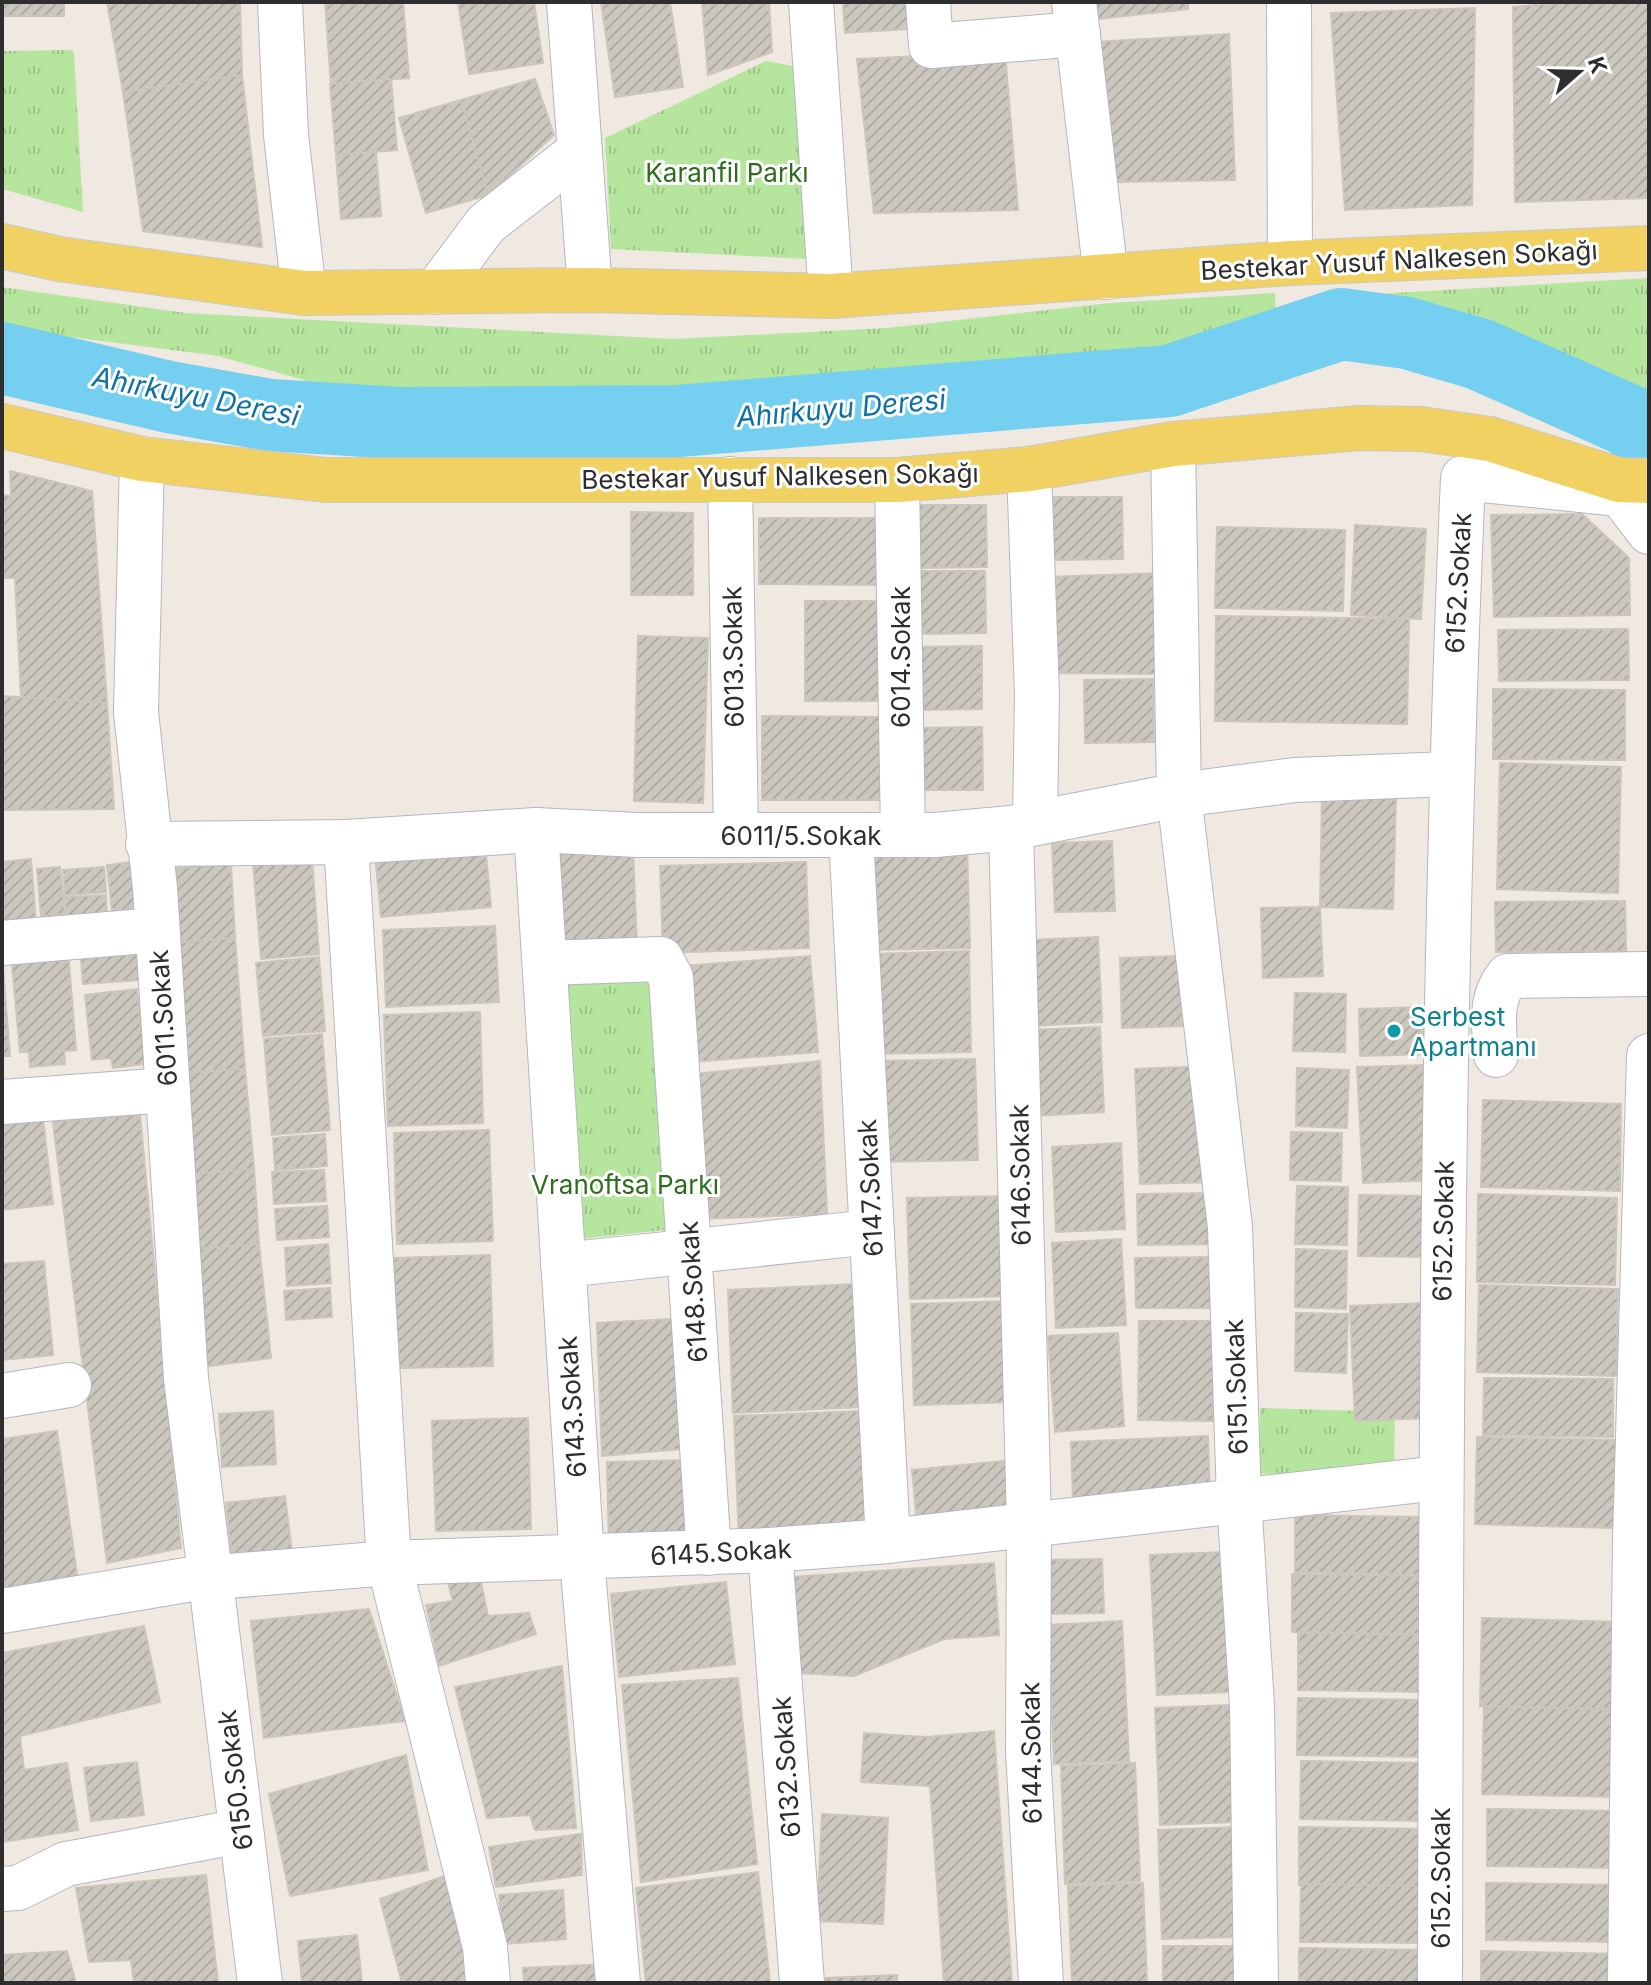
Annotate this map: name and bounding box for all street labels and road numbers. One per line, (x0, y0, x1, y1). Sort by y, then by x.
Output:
street label: Bestekar Yusuf Nalkesen Sokağı (1200, 234, 1598, 286)
street label: Bestekar Yusuf Nalkesen Sokağı (581, 457, 979, 495)
street label: 6152.Sokak (1439, 512, 1477, 654)
street label: 6013.Sokak (716, 586, 750, 728)
street label: 6014.Sokak (885, 586, 916, 728)
street label: 6011/5.Sokak (720, 820, 882, 851)
street label: 6011.Sokak (143, 949, 183, 1087)
street label: 6146.Sokak (1003, 1104, 1037, 1246)
street label: 6147.Sokak (851, 1118, 889, 1258)
street label: 6152.Sokak (1426, 1160, 1460, 1302)
street label: 6148.Sokak (673, 1220, 713, 1364)
street label: 6151.Sokak (1218, 1319, 1254, 1455)
street label: 6143.Sokak (552, 1335, 592, 1479)
street label: 6145.Sokak (650, 1533, 792, 1571)
street label: 6144.Sokak (1014, 1682, 1048, 1824)
street label: 6132.Sokak (766, 1695, 806, 1839)
street label: 6150.Sokak (211, 1708, 259, 1852)
street label: 6152.Sokak (1425, 1807, 1456, 1949)

